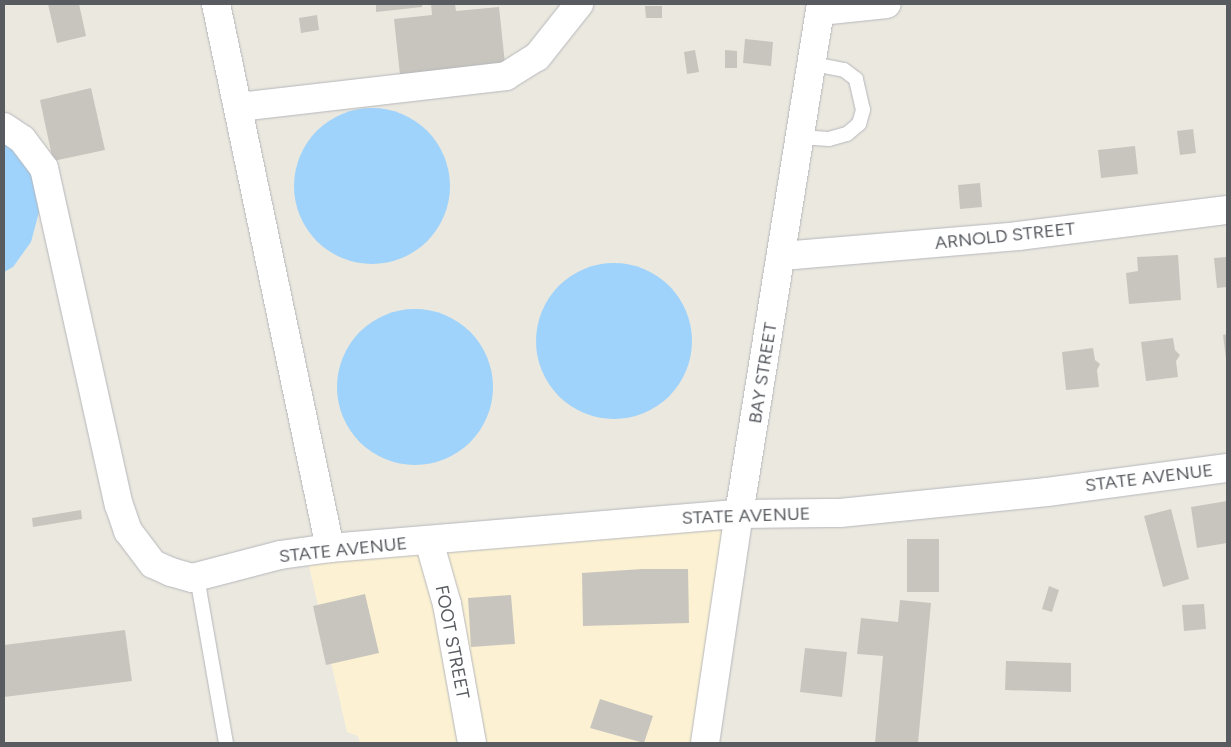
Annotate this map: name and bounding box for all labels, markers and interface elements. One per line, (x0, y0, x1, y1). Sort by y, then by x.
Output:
street label: ARNOLD STREET (934, 218, 1076, 254)
street label: BAY STREET (744, 321, 782, 425)
street label: STATE AVENUE (1084, 459, 1214, 497)
street label: STATE AVENUE (681, 503, 811, 529)
street label: STATE AVENUE (278, 533, 408, 567)
street label: FOOT STREET (430, 583, 474, 701)

